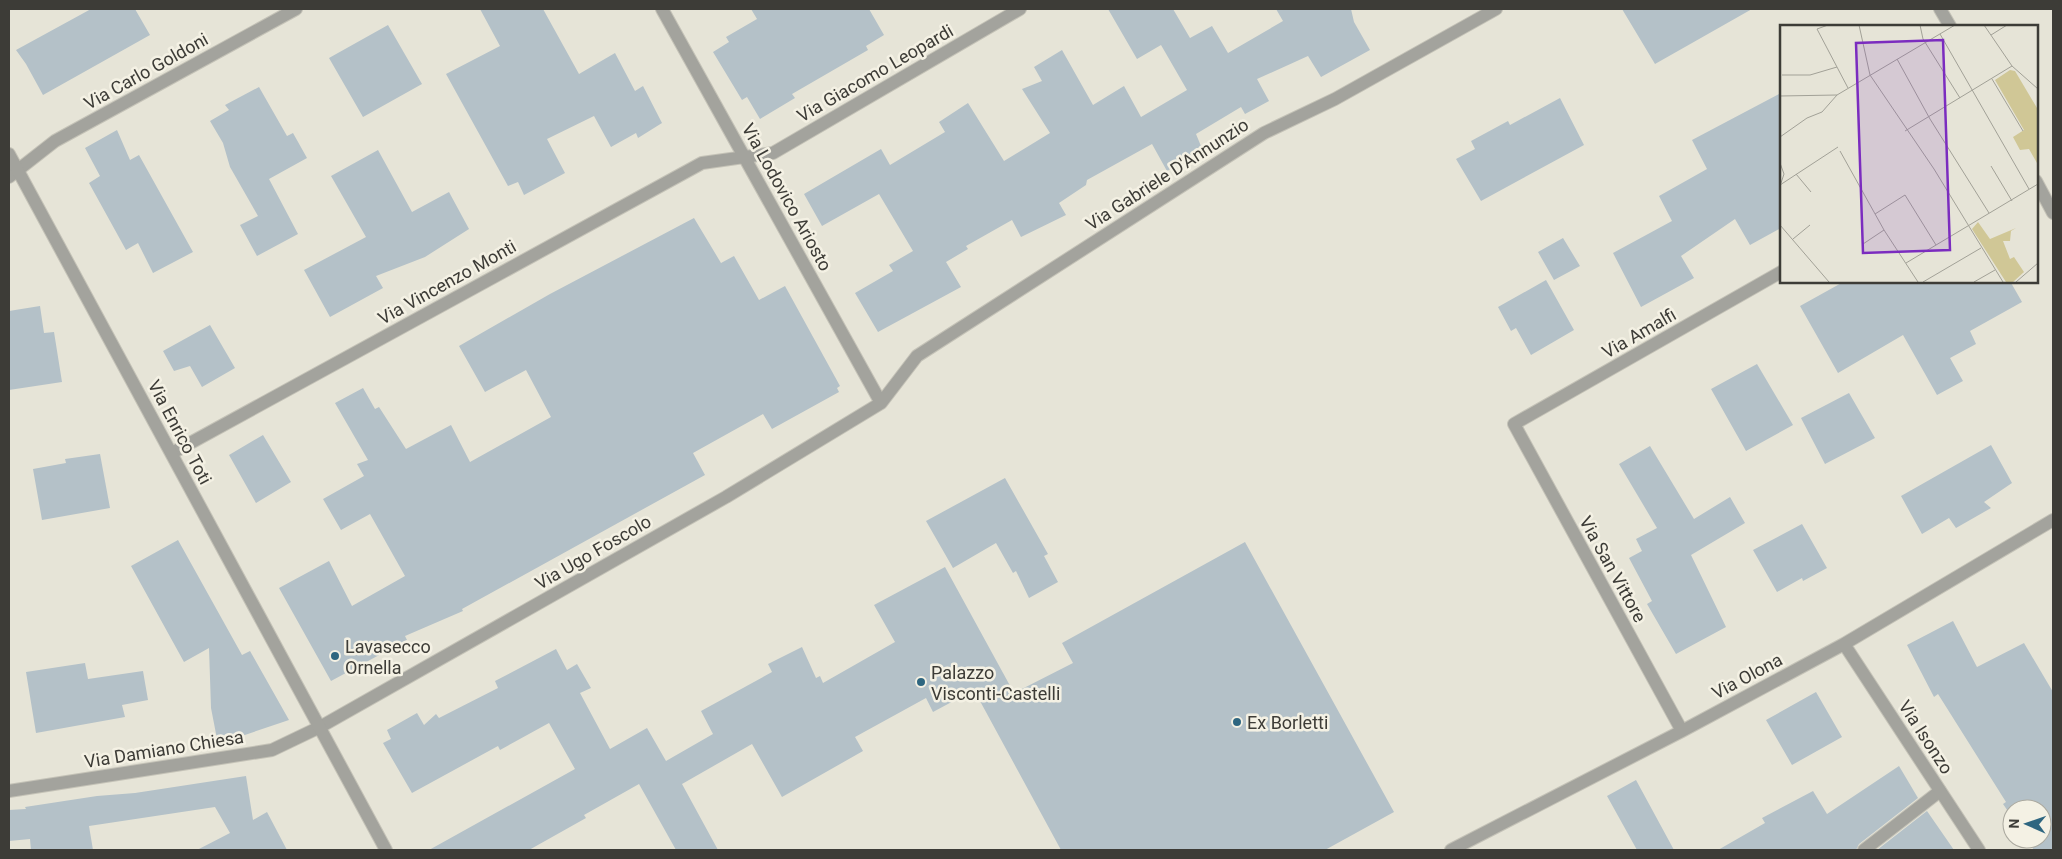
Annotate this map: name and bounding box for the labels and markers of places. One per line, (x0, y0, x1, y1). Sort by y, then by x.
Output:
place label: Lavasecco Ornella (345, 636, 431, 678)
marker: Lavasecco Ornella (329, 650, 341, 662)
place label: Palazzo Visconti-Castelli (931, 662, 1060, 704)
marker: Palazzo Visconti-Castelli (915, 676, 927, 688)
place label: Ex Borletti (1247, 712, 1328, 733)
marker: Ex Borletti (1231, 716, 1243, 728)

